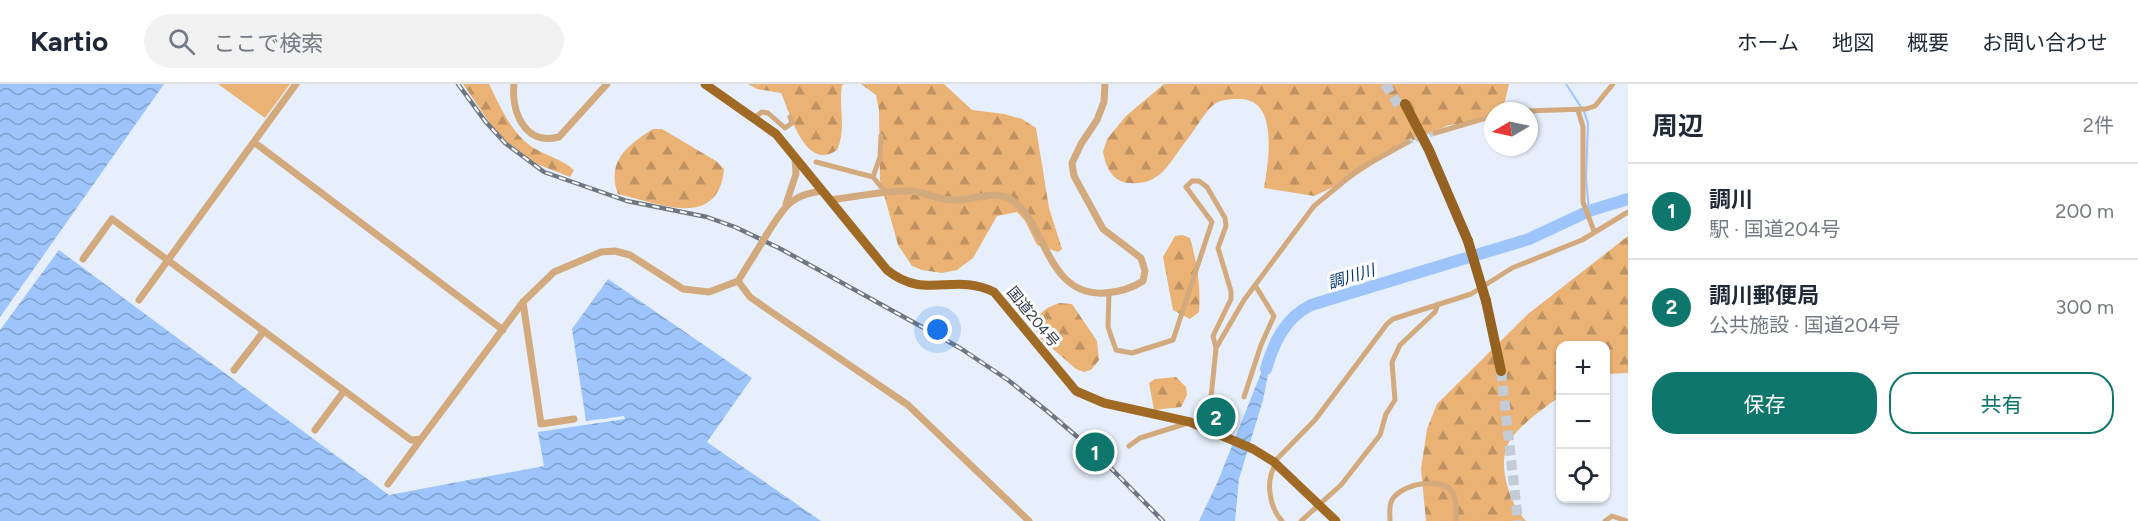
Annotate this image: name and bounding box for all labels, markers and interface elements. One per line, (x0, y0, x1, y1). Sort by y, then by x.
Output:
search box (144, 14, 564, 68)
text: Kartio (30, 24, 108, 58)
icon: search (165, 25, 198, 58)
text: ここで検索 (213, 30, 323, 57)
text: ホーム (1737, 30, 1799, 55)
text: 地図 (1832, 30, 1874, 55)
text: 概要 (1907, 30, 1949, 55)
text: お問い合わせ (1982, 30, 2108, 55)
north arrow (1484, 102, 1538, 156)
text: 周辺 (1652, 110, 1704, 142)
text: 2件 (2083, 113, 2114, 137)
text: 調川 (1709, 186, 1753, 213)
text: 1 (1667, 199, 1676, 223)
text: 200 m (2055, 199, 2114, 223)
text: 駅 · 国道204号 (1709, 217, 1840, 241)
water label: 調川川 (1325, 260, 1379, 293)
text: 調川郵便局 (1709, 282, 1819, 309)
street label: 国道204号 (1003, 283, 1063, 351)
text: 2 (1666, 295, 1677, 319)
text: 300 m (2056, 295, 2114, 319)
text: 公共施設 · 国道204号 (1709, 313, 1900, 337)
your location (923, 315, 952, 344)
map controls (1556, 341, 1610, 503)
button: + (1556, 341, 1610, 395)
button: 保存 (1652, 372, 1877, 434)
button: 共有 (1889, 372, 2114, 434)
pin: 2 (1196, 394, 1236, 440)
button: − (1556, 395, 1610, 449)
pin: 1 (1076, 430, 1114, 475)
button: locate (1556, 449, 1610, 503)

